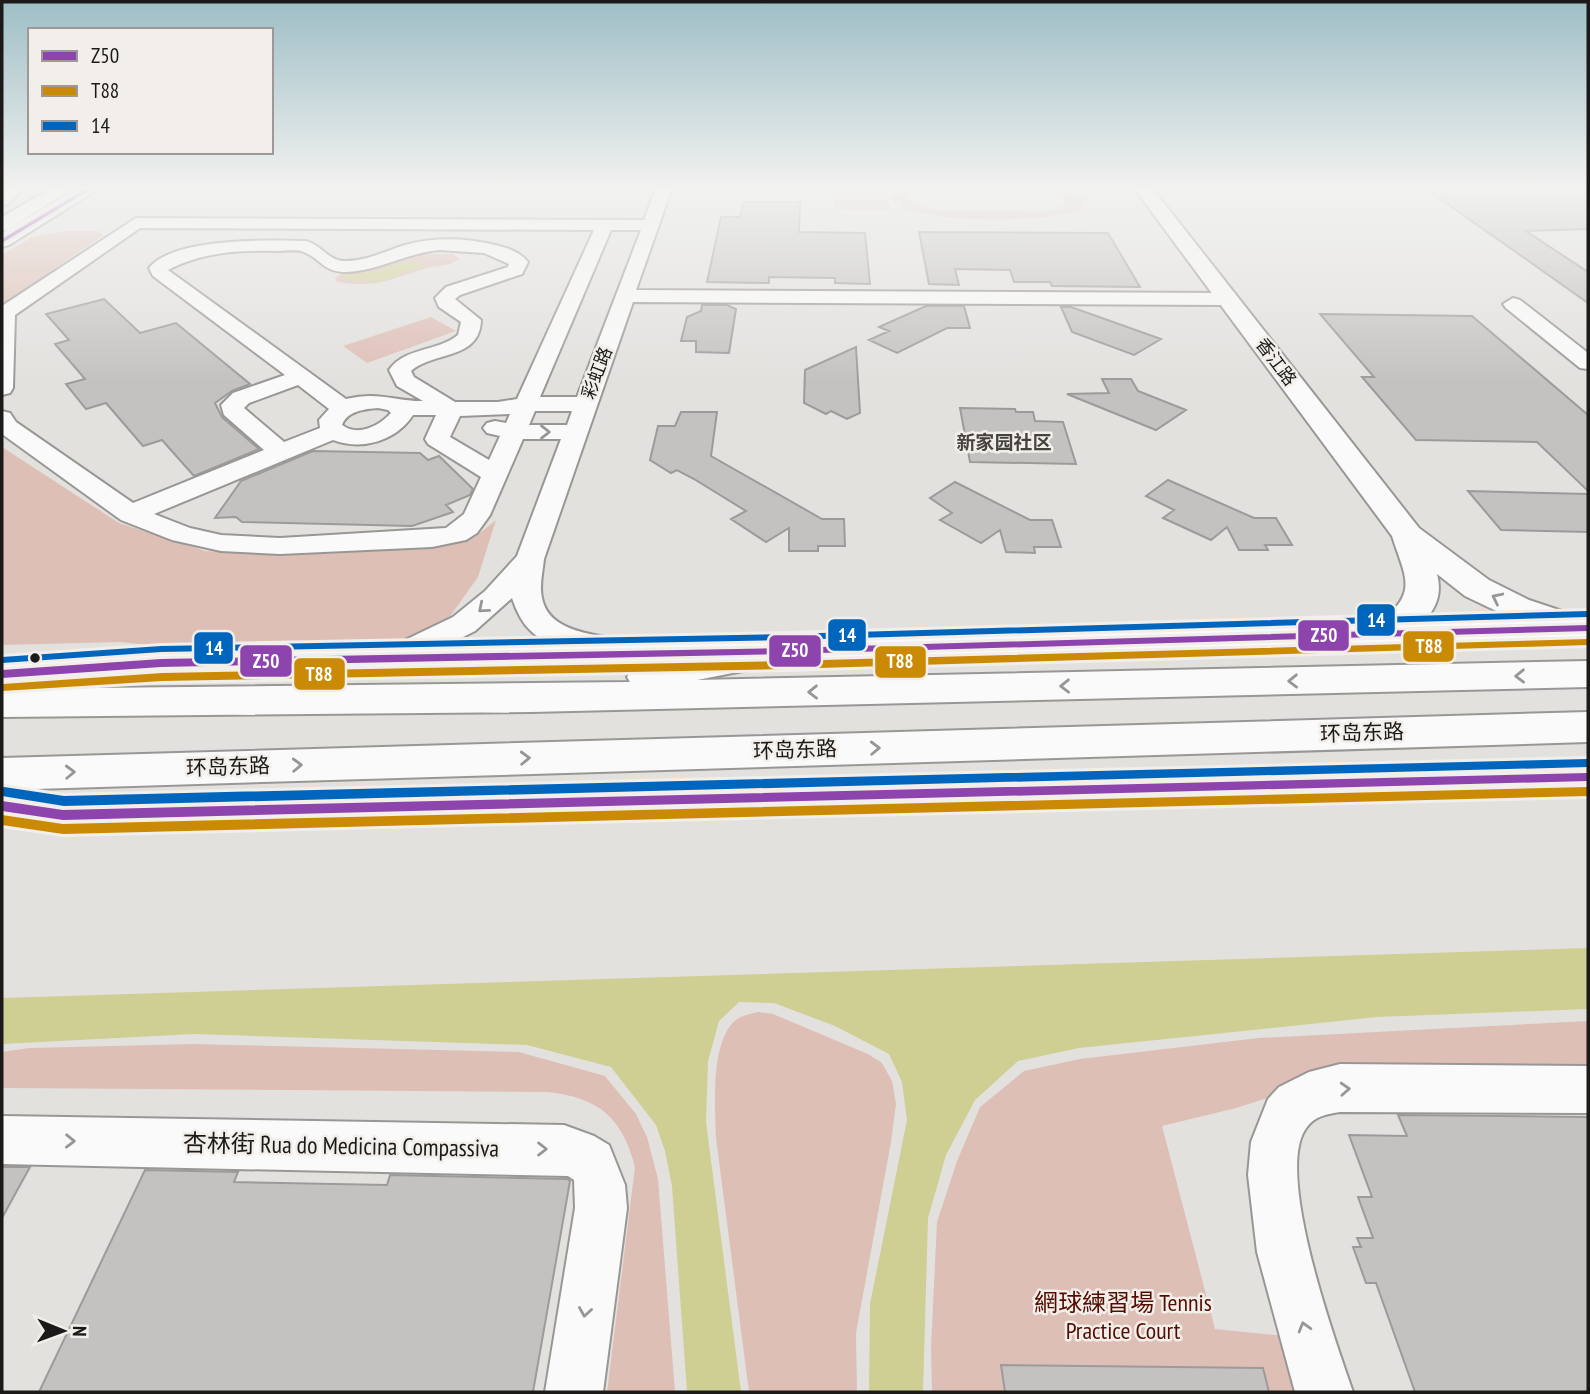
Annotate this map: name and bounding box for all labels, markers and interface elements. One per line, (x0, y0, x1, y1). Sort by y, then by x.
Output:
legend (28, 28, 273, 154)
text: Z50 (91, 42, 119, 69)
text: T88 (91, 77, 119, 104)
text: 14 (91, 112, 110, 139)
street label: 香江路 (1251, 333, 1302, 390)
street label: 彩虹路 (576, 343, 617, 402)
one-way arrow (540, 424, 551, 440)
district label: 新家园社区 (956, 430, 1052, 454)
one-way arrow (1492, 593, 1504, 607)
one-way arrow (479, 600, 492, 612)
line badge: 14 (1356, 603, 1396, 637)
text: 14 (1367, 608, 1385, 632)
line badge: 14 (827, 618, 867, 652)
line badge: Z50 (1297, 619, 1350, 652)
text: 14 (838, 623, 856, 647)
text: Z50 (1311, 623, 1337, 647)
line badge: T88 (1402, 630, 1455, 663)
line badge: 14 (193, 631, 234, 665)
line badge: Z50 (768, 634, 822, 668)
text: T88 (1415, 634, 1443, 658)
text: 14 (205, 636, 223, 660)
text: Z50 (782, 638, 808, 662)
line badge: Z50 (239, 644, 293, 678)
line badge: T88 (874, 645, 927, 679)
text: Z50 (253, 649, 279, 673)
text: T88 (886, 649, 914, 673)
unlabelled marker (28, 651, 42, 665)
line badge: T88 (293, 657, 346, 691)
text: T88 (305, 662, 333, 686)
one-way arrow (1514, 668, 1525, 683)
one-way arrow (1287, 673, 1297, 689)
one-way arrow (1059, 678, 1070, 694)
one-way arrow (807, 684, 818, 700)
street label: 环岛东路 (1320, 718, 1404, 747)
street label: 环岛东路 (753, 735, 837, 764)
one-way arrow (869, 740, 880, 755)
one-way arrow (520, 751, 531, 766)
street label: 环岛东路 (186, 752, 270, 781)
one-way arrow (293, 757, 303, 773)
one-way arrow (65, 764, 76, 779)
one-way arrow (1340, 1081, 1351, 1096)
street label: 杏林街 Rua do Medicina Compassiva (183, 1127, 499, 1164)
one-way arrow (65, 1133, 76, 1149)
one-way arrow (538, 1141, 548, 1157)
park label: 網球練習場 Tennis Practice Court (1034, 1287, 1212, 1346)
north arrow (28, 1296, 98, 1366)
one-way arrow (578, 1306, 593, 1318)
one-way arrow (1298, 1321, 1312, 1333)
text: N (68, 1326, 92, 1337)

